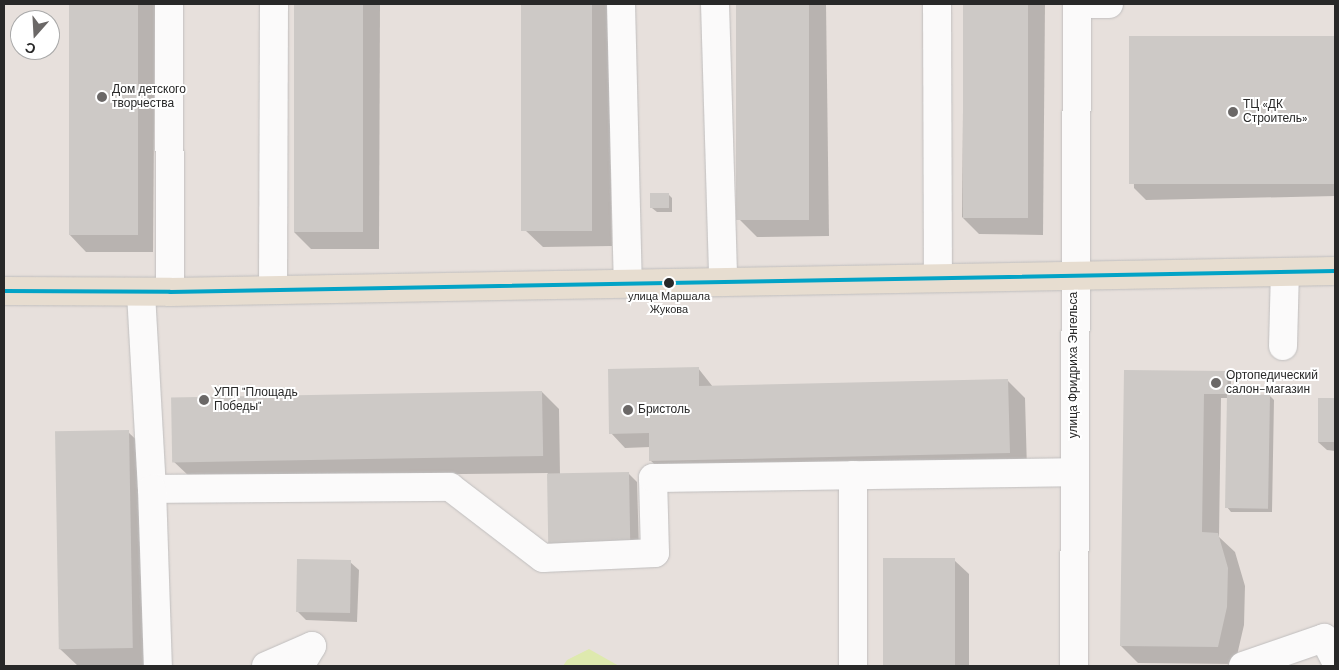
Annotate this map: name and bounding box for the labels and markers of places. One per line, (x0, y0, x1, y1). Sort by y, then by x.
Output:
place label: Дом детского творчества (112, 83, 186, 111)
marker: Дом детского творчества (96, 91, 108, 103)
place label: ТЦ «ДК Строитель» (1243, 98, 1308, 126)
marker: ТЦ «ДК Строитель» (1227, 106, 1239, 118)
marker: улица Маршала Жукова (664, 278, 674, 288)
place label: улица Маршала Жукова (628, 290, 710, 316)
place label: Ортопедический салон-магазин (1226, 369, 1318, 397)
marker: Ортопедический салон-магазин (1210, 377, 1222, 389)
place label: УПП "Площадь Победы" (214, 386, 298, 414)
marker: УПП "Площадь Победы" (198, 394, 210, 406)
place label: Бристоль (638, 403, 690, 417)
marker: Бристоль (622, 404, 634, 416)

